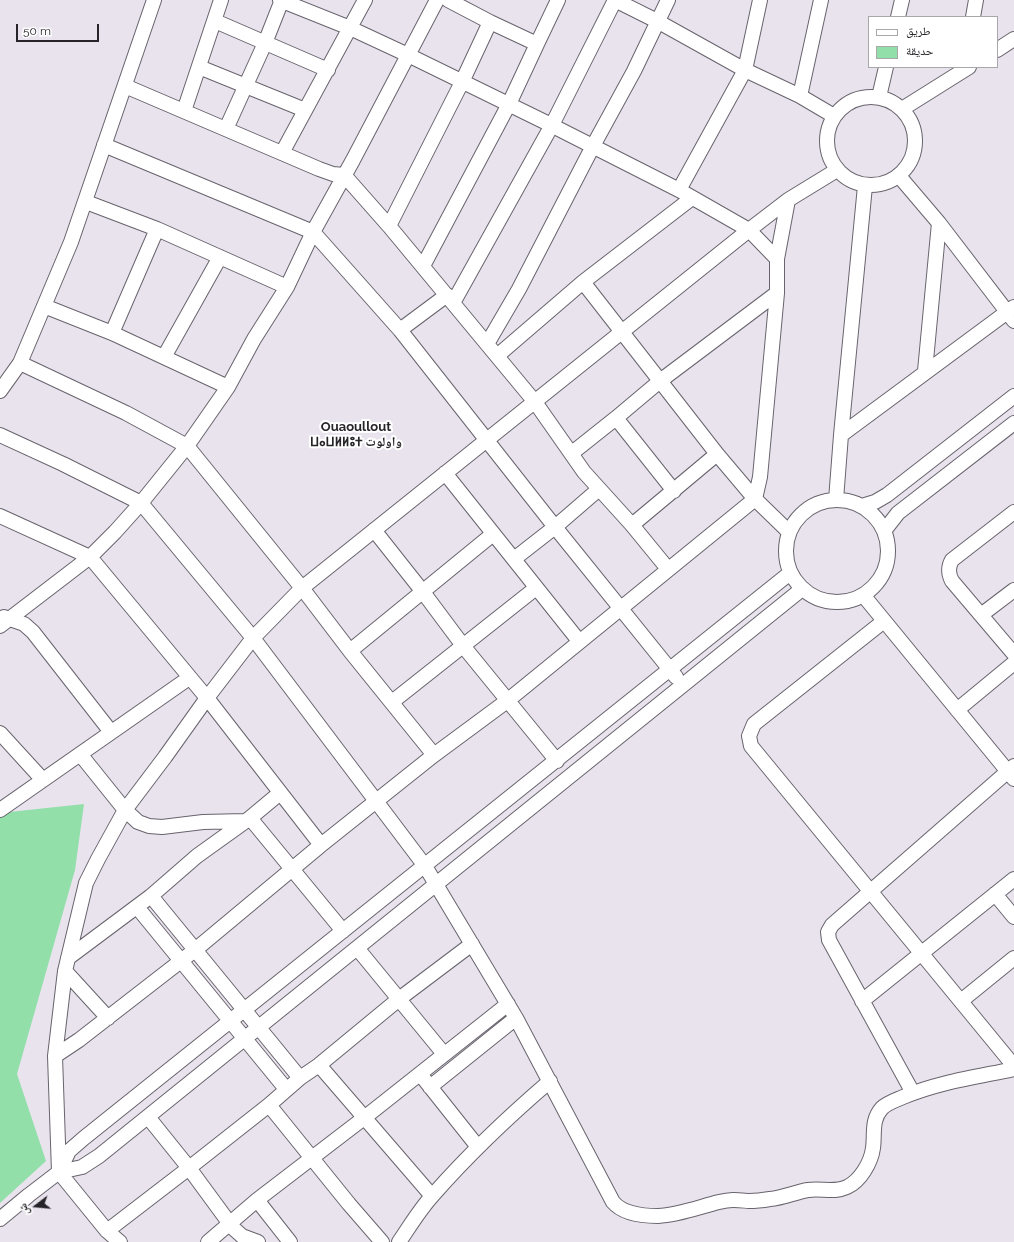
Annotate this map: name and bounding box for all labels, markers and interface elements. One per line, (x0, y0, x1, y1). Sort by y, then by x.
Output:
scale bar (18, 16, 101, 42)
legend (868, 16, 998, 68)
text: 50 m (23, 24, 51, 38)
text: طريق (906, 24, 931, 38)
text: حديقة (906, 44, 934, 58)
district label: Ouaoullout ⵡⴰⵡⵍⵍⵓⵜ واولوت (310, 419, 402, 450)
north arrow (16, 1186, 56, 1226)
text: ش (16, 1202, 32, 1217)

